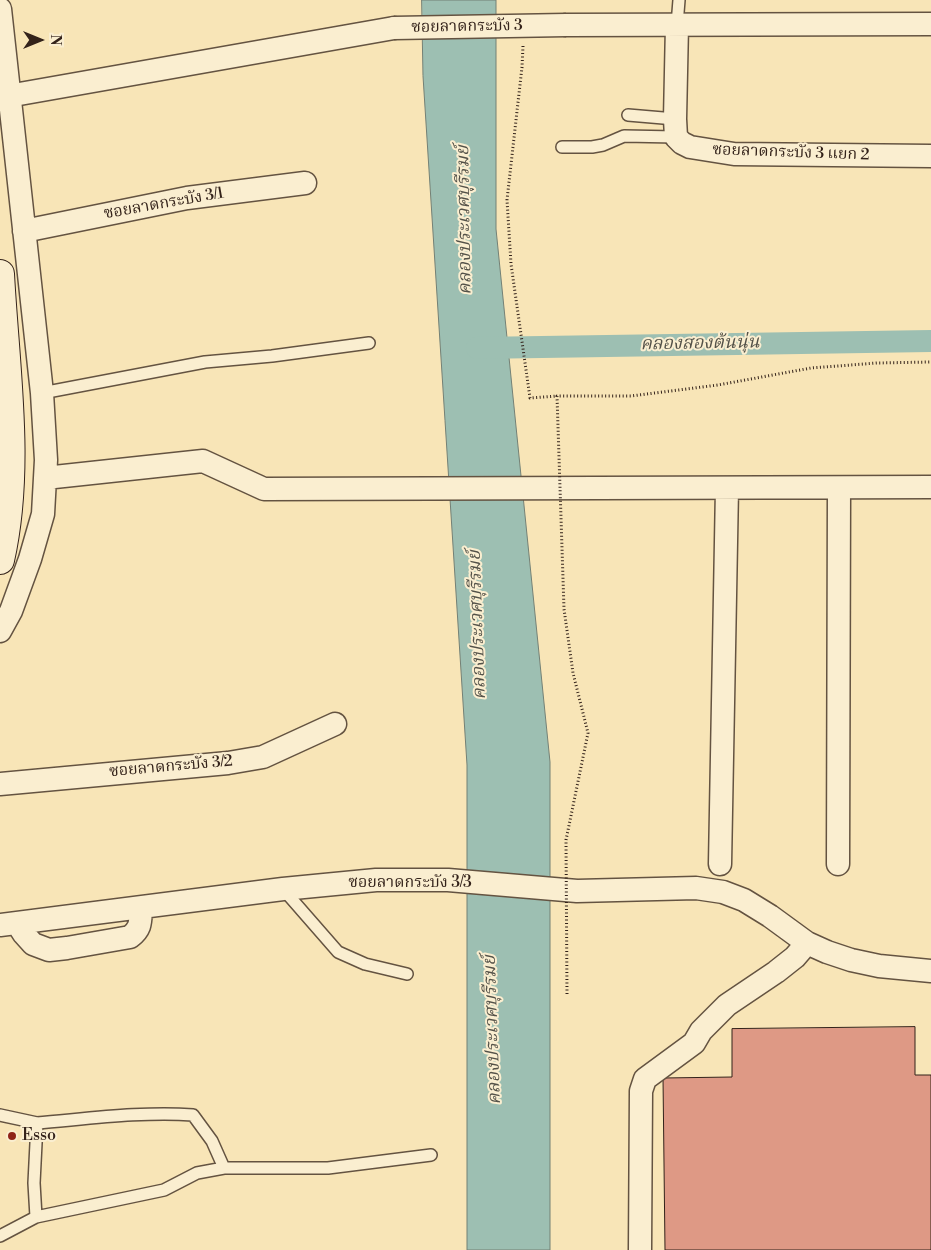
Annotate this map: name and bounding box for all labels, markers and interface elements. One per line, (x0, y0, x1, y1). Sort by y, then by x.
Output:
north arrow (15, 15, 65, 65)
street label: ซอยลาดกระบัง 3 (411, 16, 523, 38)
text: N (46, 34, 64, 46)
street label: ซอยลาดกระบัง 3 แยก 2 (712, 141, 870, 165)
water label: คลองประเวศบุรีรมย์ (453, 145, 477, 295)
street label: ซอยลาดกระบัง 3/1 (102, 184, 226, 224)
water label: คลองสองต้นนุ่น (640, 332, 760, 356)
water label: คลองประเวศบุรีรมย์ (465, 550, 491, 700)
street label: ซอยลาดกระบัง 3/2 (108, 752, 234, 782)
street label: ซอยลาดกระบัง 3/3 (348, 873, 472, 893)
water label: คลองประเวศบุรีรมย์ (480, 955, 506, 1105)
place label: Esso (22, 1126, 56, 1146)
marker: Esso (6, 1130, 18, 1142)

